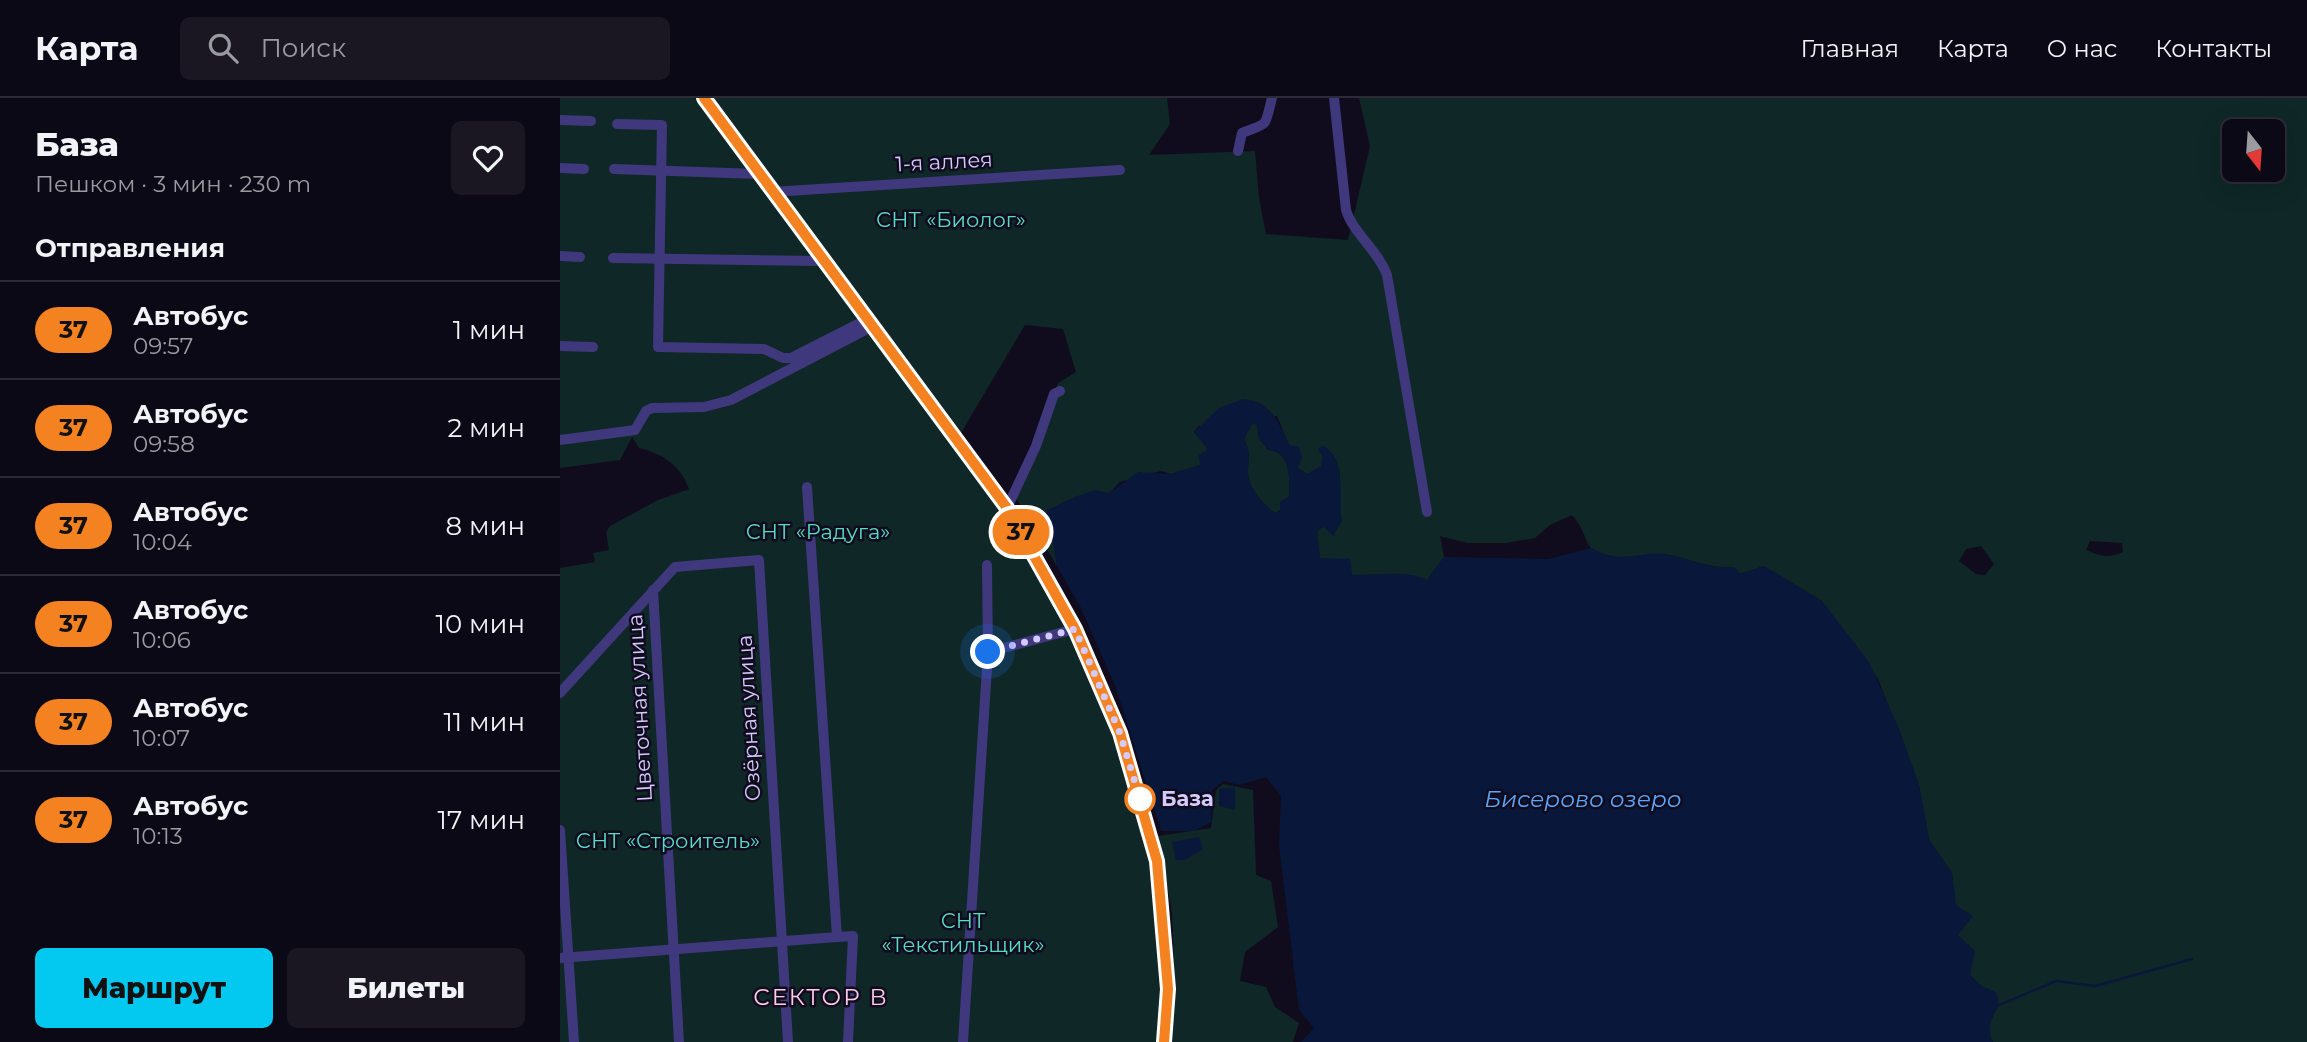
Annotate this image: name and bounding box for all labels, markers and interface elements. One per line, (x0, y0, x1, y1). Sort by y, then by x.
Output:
search box (180, 17, 670, 80)
text: Карта (35, 28, 138, 68)
icon: search (204, 29, 242, 67)
text: Поиск (260, 32, 346, 64)
text: Главная (1801, 34, 1899, 63)
text: Карта (1937, 34, 2009, 63)
text: О нас (2047, 34, 2117, 63)
text: Контакты (2155, 34, 2272, 63)
north arrow (2222, 119, 2286, 182)
map controls (2222, 119, 2285, 182)
button: heart (451, 121, 525, 195)
text: База (35, 124, 119, 164)
street label: 1-я аллея (895, 146, 993, 177)
text: Пешком · 3 мин · 230 m (35, 170, 311, 198)
park label: СНТ «Биолог» (876, 207, 1026, 232)
text: Отправления (35, 232, 225, 264)
text: Автобус (133, 300, 248, 332)
text: 1 мин (453, 314, 525, 346)
text: 37 (59, 315, 88, 344)
text: 09:57 (133, 332, 193, 360)
text: Автобус (133, 398, 248, 430)
text: 2 мин (447, 412, 525, 444)
text: 37 (59, 413, 88, 442)
text: 09:58 (133, 430, 195, 458)
text: Автобус (133, 496, 248, 528)
line badge: 37 (990, 509, 1052, 555)
text: 8 мин (446, 510, 525, 542)
text: 37 (59, 511, 88, 540)
text: 37 (1007, 517, 1035, 546)
park label: СНТ «Радуга» (746, 519, 890, 544)
text: 10:04 (133, 528, 192, 556)
text: Автобус (133, 594, 248, 626)
text: 10 мин (436, 608, 525, 640)
text: 37 (59, 609, 88, 638)
street label: Цветочная улица (622, 613, 657, 803)
text: 10:06 (133, 626, 191, 654)
street label: Озёрная улица (732, 634, 765, 802)
your location (970, 634, 1005, 669)
text: Автобус (133, 692, 248, 724)
text: 11 мин (443, 706, 525, 738)
text: 37 (59, 707, 88, 736)
text: 10:07 (133, 724, 190, 752)
marker: База (1125, 784, 1155, 814)
water label: Бисерово озеро (1484, 785, 1682, 813)
place label: База (1161, 786, 1214, 811)
text: Автобус (133, 790, 248, 822)
text: 17 мин (438, 804, 525, 836)
text: 37 (59, 805, 88, 834)
text: 10:13 (133, 822, 183, 850)
park label: СНТ «Строитель» (576, 828, 760, 853)
park label: СНТ «Текстильщик» (881, 908, 1045, 957)
button: Маршрут (35, 948, 273, 1028)
button: Билеты (287, 948, 525, 1028)
district label: СЕКТОР В (753, 983, 889, 1011)

